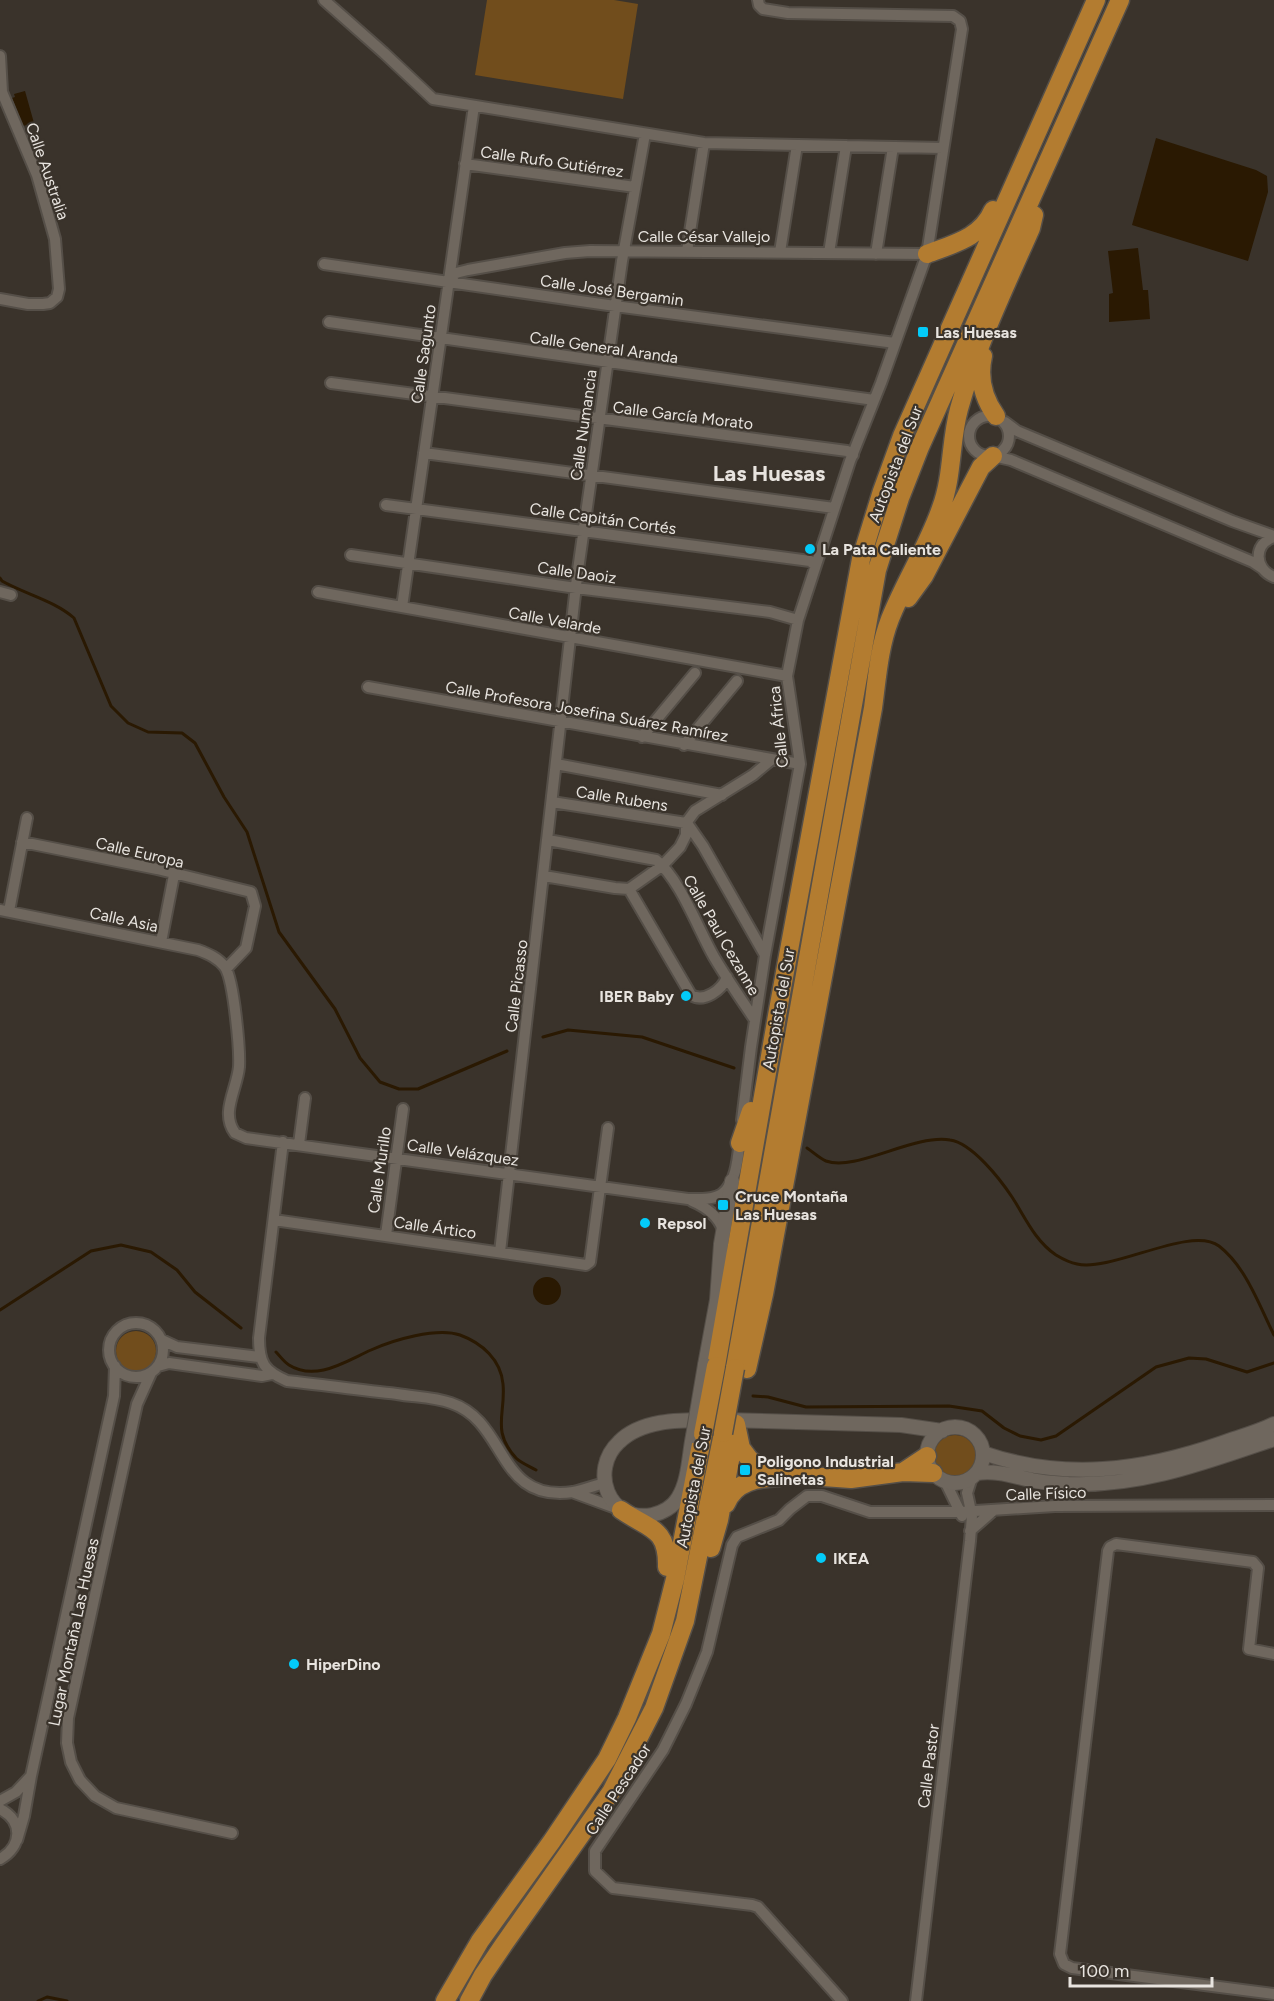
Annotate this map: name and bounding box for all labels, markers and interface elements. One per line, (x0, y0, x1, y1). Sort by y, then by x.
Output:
street label: Calle Australia (22, 120, 73, 222)
street label: Calle Rufo Gutiérrez (479, 142, 625, 181)
street label: Calle César Vallejo (638, 227, 770, 246)
street label: Calle José Bergamin (539, 271, 685, 310)
street label: Calle Sagunto (407, 303, 440, 405)
place label: Las Huesas (935, 323, 1017, 342)
marker: Las Huesas (916, 325, 930, 339)
street label: Calle General Aranda (528, 328, 679, 367)
street label: Calle Numancia (566, 368, 601, 482)
street label: Calle García Morato (612, 397, 754, 434)
street label: Autopista del Sur (864, 403, 927, 525)
district label: Las Huesas (713, 460, 825, 487)
street label: Calle Capitán Cortés (528, 499, 677, 538)
place label: La Pata Caliente (822, 540, 941, 559)
marker: La Pata Caliente (803, 542, 817, 556)
street label: Calle Daoiz (536, 558, 618, 587)
street label: Calle Velarde (507, 603, 603, 638)
street label: Calle Profesora Josefina Suárez Ramírez (444, 677, 730, 746)
street label: Calle África (765, 685, 792, 769)
street label: Calle Rubens (575, 782, 669, 815)
street label: Calle Europa (94, 833, 186, 872)
street label: Calle Paul Cezanne (679, 872, 764, 999)
street label: Calle Asia (88, 903, 160, 936)
street label: Calle Picasso (501, 939, 532, 1034)
street label: Autopista del Sur (758, 946, 799, 1072)
place label: IBER Baby (599, 987, 675, 1006)
marker: IBER Baby (679, 989, 693, 1003)
street label: Calle Murillo (364, 1126, 395, 1215)
street label: Calle Velázquez (406, 1135, 520, 1170)
place label: Cruce Montaña Las Huesas (735, 1187, 848, 1224)
marker: Cruce Montaña Las Huesas (716, 1198, 730, 1212)
street label: Calle Ártico (392, 1212, 478, 1243)
place label: Repsol (657, 1214, 707, 1233)
marker: Repsol (638, 1216, 652, 1230)
street label: Autopista del Sur (672, 1424, 715, 1550)
place label: Poligono Industrial Salinetas (757, 1452, 894, 1489)
marker: Poligono Industrial Salinetas (738, 1463, 752, 1477)
street label: Calle Físico (1005, 1483, 1087, 1504)
street label: Lugar Montaña Las Huesas (44, 1536, 103, 1728)
place label: IKEA (833, 1549, 870, 1568)
marker: IKEA (814, 1551, 828, 1565)
place label: HiperDino (306, 1655, 381, 1674)
marker: HiperDino (287, 1657, 301, 1671)
street label: Calle Pastor (914, 1722, 943, 1809)
street label: Calle Pescador (582, 1739, 655, 1839)
scale bar (1070, 1950, 1212, 1988)
text: 100 m (1079, 1960, 1129, 1982)

